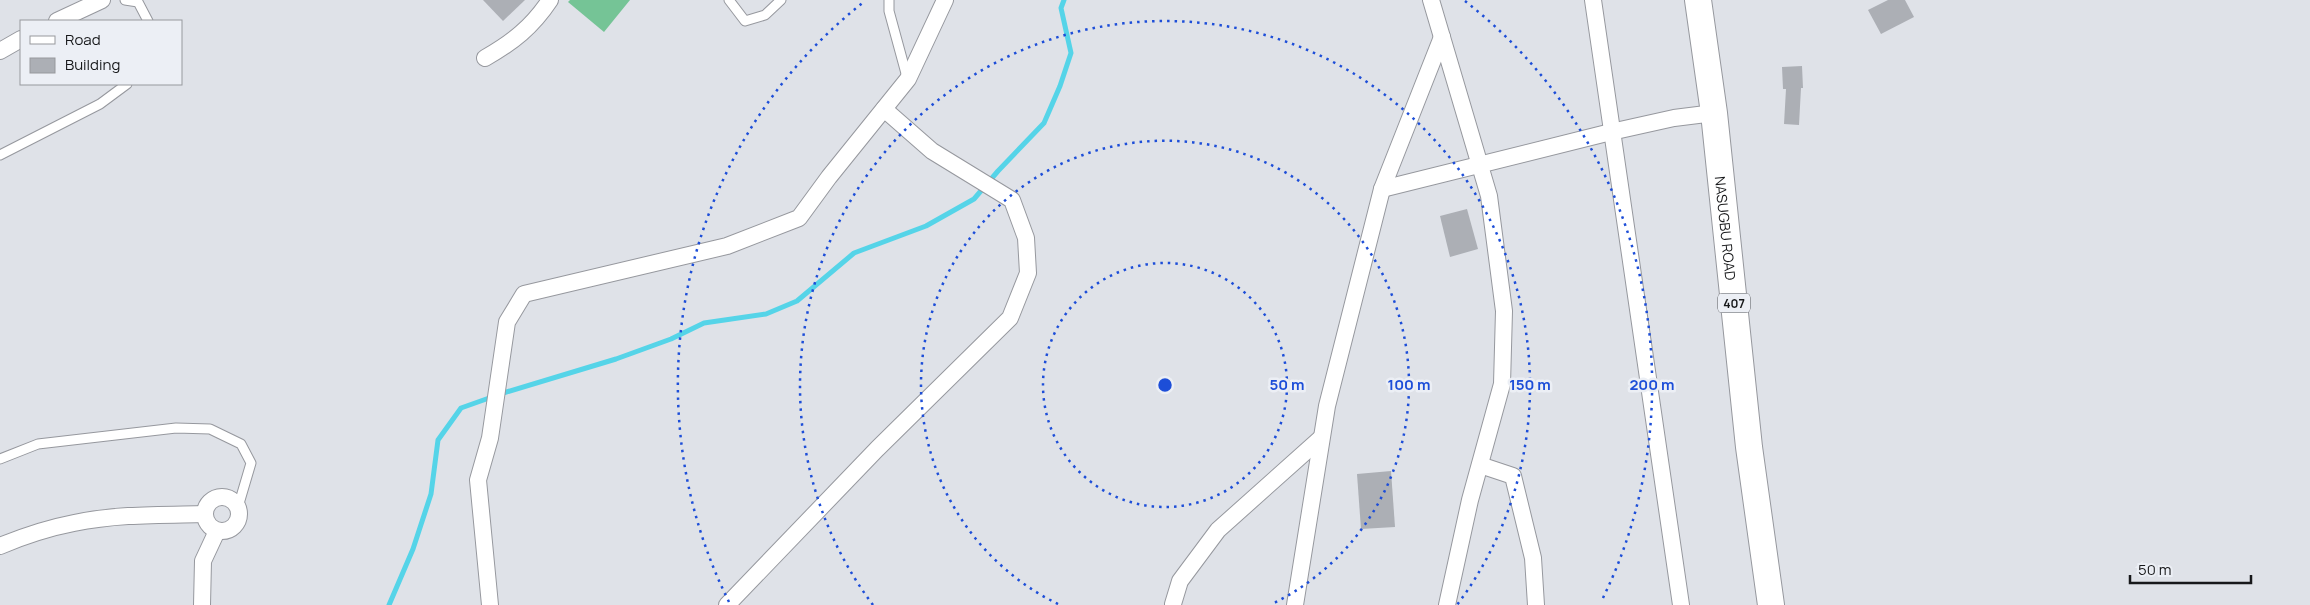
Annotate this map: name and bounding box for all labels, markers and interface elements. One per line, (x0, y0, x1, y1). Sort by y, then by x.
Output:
legend (20, 20, 182, 85)
text: Road (65, 29, 101, 50)
text: Building (65, 54, 120, 75)
street label: NASUGBU ROAD (1711, 175, 1741, 281)
road number: 407 (1718, 294, 1750, 312)
text: 50 m (1269, 374, 1305, 395)
text: 100 m (1388, 374, 1430, 395)
text: 150 m (1509, 374, 1551, 395)
text: 200 m (1629, 374, 1675, 395)
centre of rings (1156, 376, 1174, 394)
scale bar (2130, 552, 2251, 584)
text: 50 m (2138, 559, 2172, 580)

